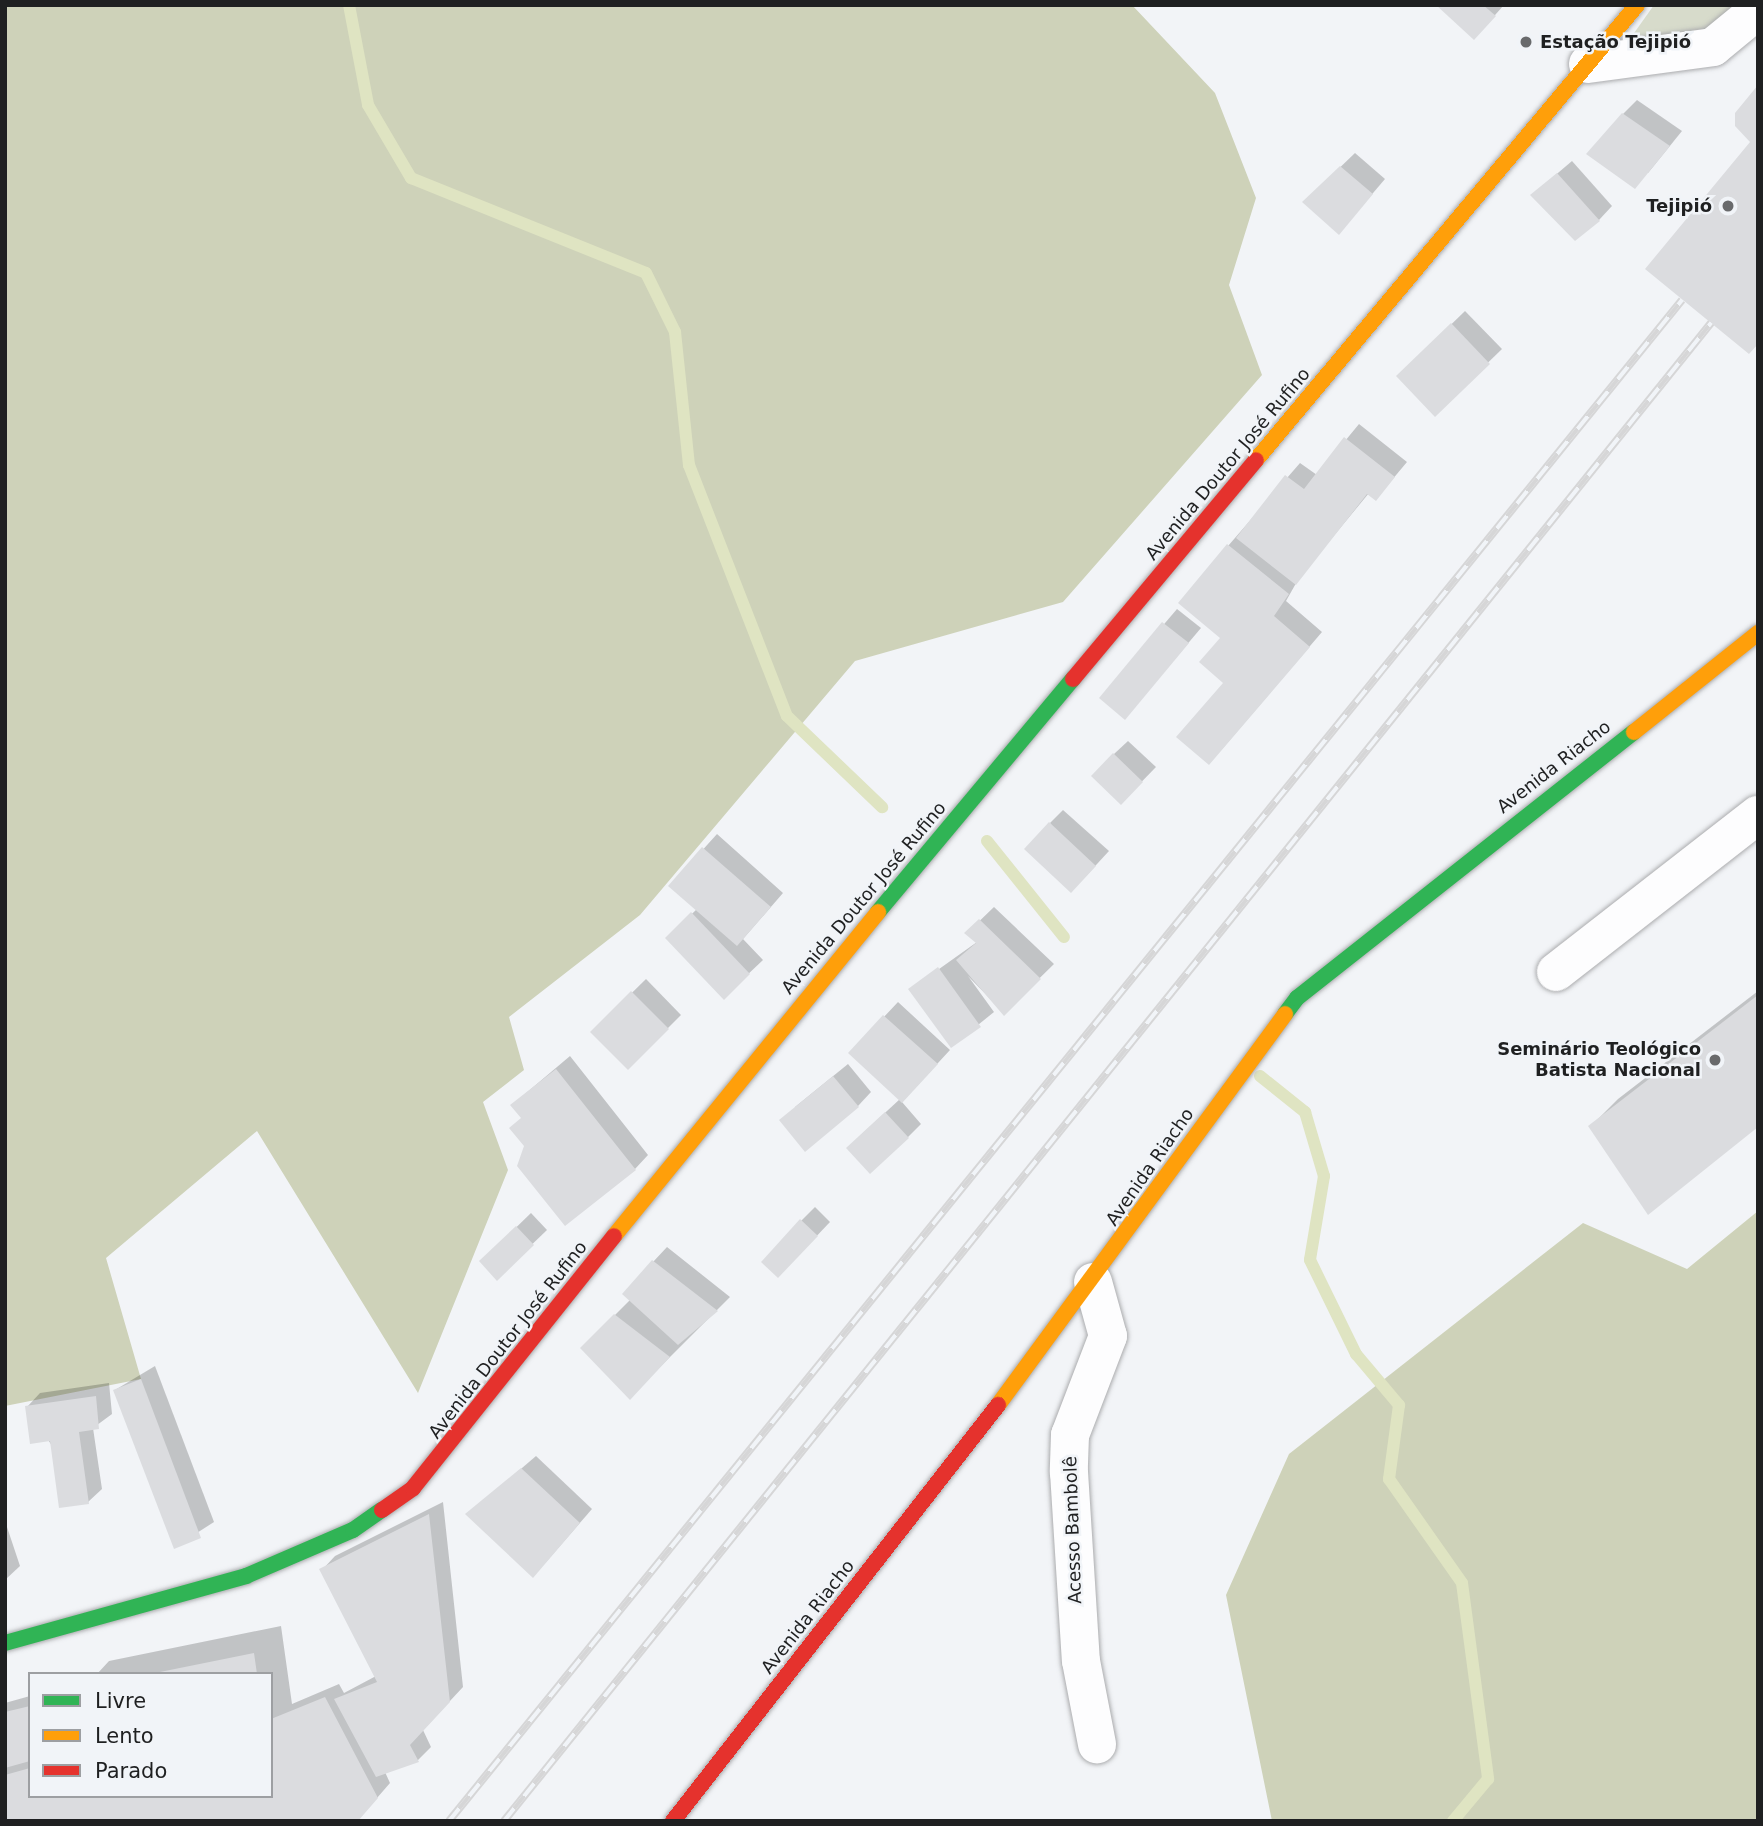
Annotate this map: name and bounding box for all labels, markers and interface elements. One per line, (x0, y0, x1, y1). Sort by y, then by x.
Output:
place label: Estação Tejipió (1540, 31, 1691, 53)
marker: Estação Tejipió (1518, 34, 1534, 50)
place label: Tejipió (1646, 195, 1712, 217)
marker: Tejipió (1718, 196, 1738, 216)
street label: Avenida Doutor José Rufino (1141, 363, 1315, 565)
street label: Avenida Riacho (1493, 716, 1615, 818)
street label: Avenida Doutor José Rufino (777, 797, 951, 999)
place label: Seminário Teológico Batista Nacional (1497, 1039, 1701, 1082)
marker: Seminário Teológico Batista Nacional (1707, 1052, 1723, 1068)
street label: Avenida Riacho (1101, 1104, 1199, 1230)
street label: Avenida Doutor José Rufino (424, 1237, 592, 1443)
street label: Acesso Bambolê (1060, 1456, 1086, 1604)
street label: Avenida Riacho (757, 1556, 859, 1678)
legend (28, 1672, 273, 1798)
text: Livre (95, 1689, 146, 1713)
text: Lento (95, 1724, 154, 1748)
text: Parado (95, 1759, 167, 1783)

